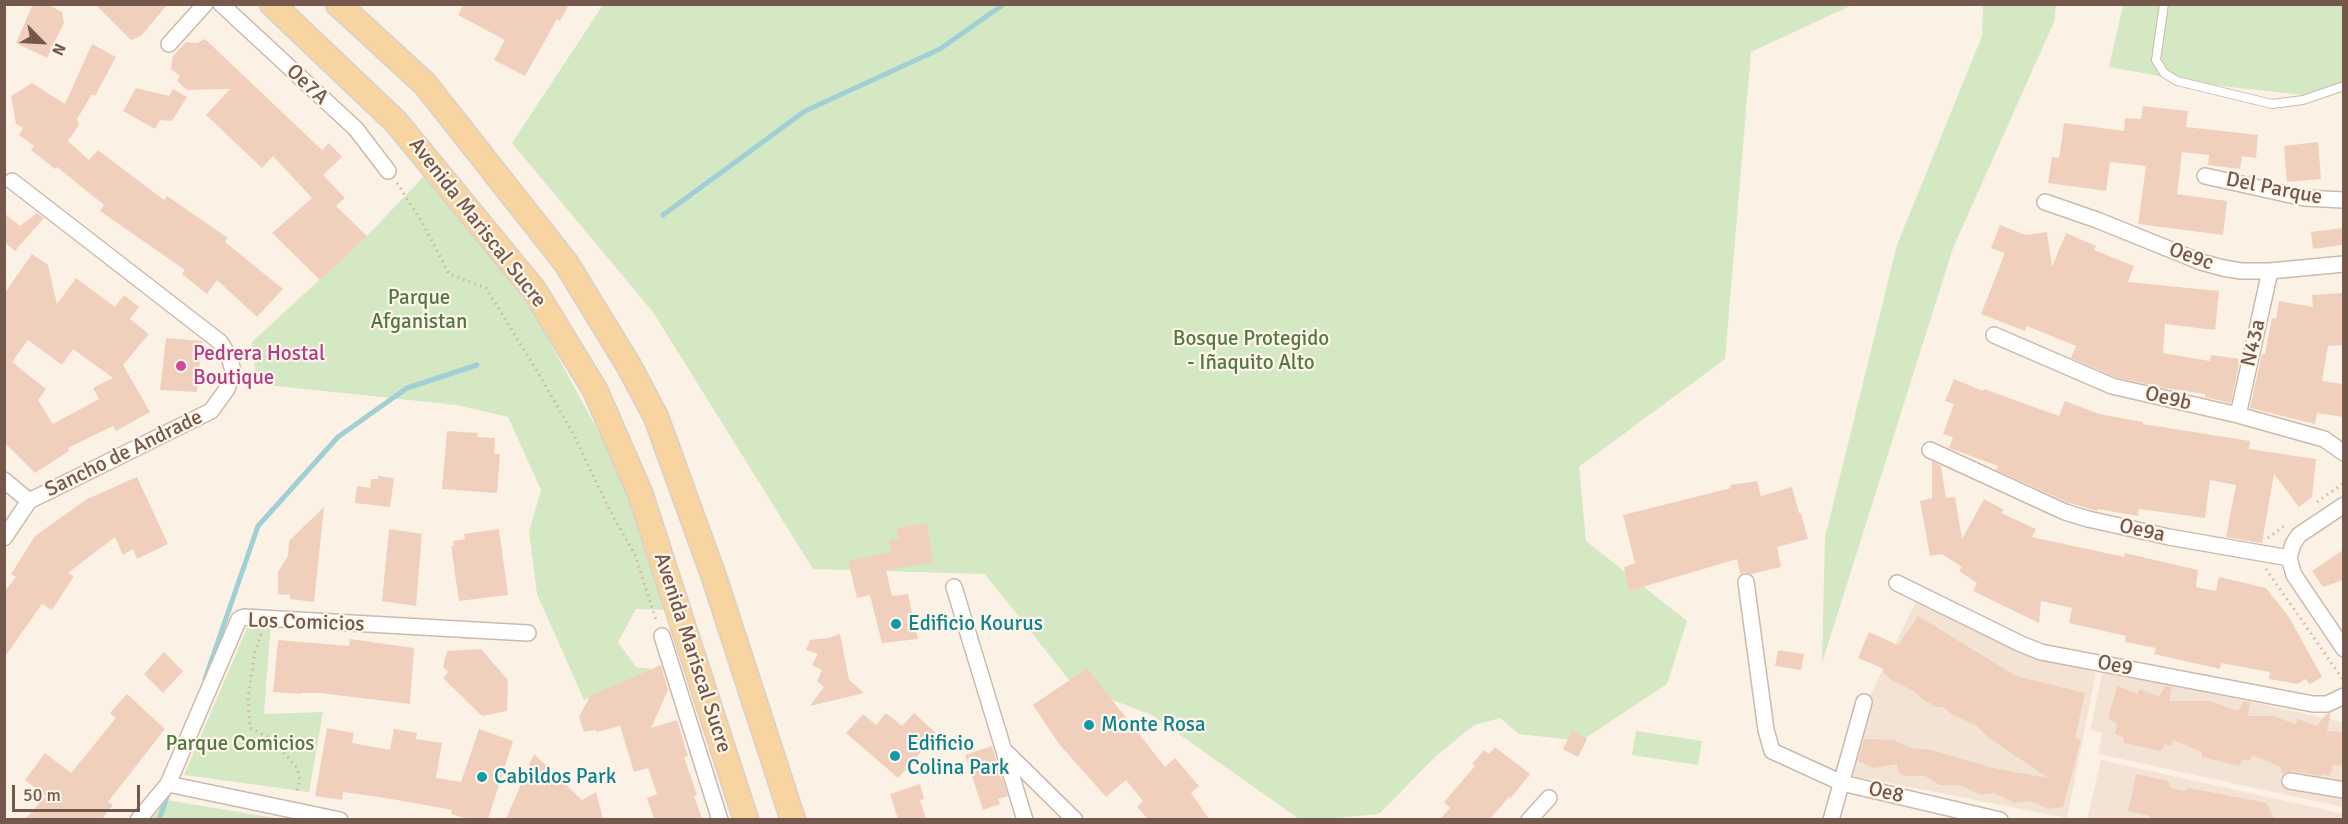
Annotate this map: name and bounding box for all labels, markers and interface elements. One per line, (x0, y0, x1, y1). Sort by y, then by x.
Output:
north arrow (12, 12, 72, 72)
text: N (47, 40, 70, 58)
street label: Oe7A (281, 59, 333, 111)
street label: Avenida Mariscal Sucre (403, 133, 551, 313)
street label: Del Parque (2224, 167, 2324, 211)
street label: Oe9c (2165, 237, 2217, 277)
park label: Parque Afganistan (371, 285, 467, 335)
street label: N43a (2236, 317, 2272, 369)
park label: Bosque Protegido - Iñaquito Alto (1173, 326, 1329, 376)
place label: Pedrera Hostal Boutique (193, 341, 325, 391)
marker: Pedrera Hostal Boutique (174, 359, 188, 373)
street label: Oe9b (2142, 381, 2194, 417)
street label: Sancho de Andrade (41, 405, 207, 503)
street label: Oe9a (2117, 514, 2167, 548)
street label: Avenida Mariscal Sucre (648, 550, 736, 756)
street label: Los Comicios (247, 608, 365, 638)
place label: Edificio Kourus (908, 611, 1043, 637)
marker: Edificio Kourus (889, 617, 903, 631)
street label: Oe9 (2095, 650, 2135, 682)
place label: Monte Rosa (1101, 712, 1206, 738)
marker: Monte Rosa (1082, 718, 1096, 732)
park label: Parque Comicios (165, 731, 315, 757)
place label: Edificio Colina Park (907, 731, 1009, 781)
marker: Edificio Colina Park (888, 749, 902, 763)
place label: Cabildos Park (494, 764, 616, 790)
marker: Cabildos Park (475, 770, 489, 784)
scale bar (15, 773, 142, 811)
street label: Oe8 (1866, 777, 1906, 809)
text: 50 m (23, 784, 61, 806)

